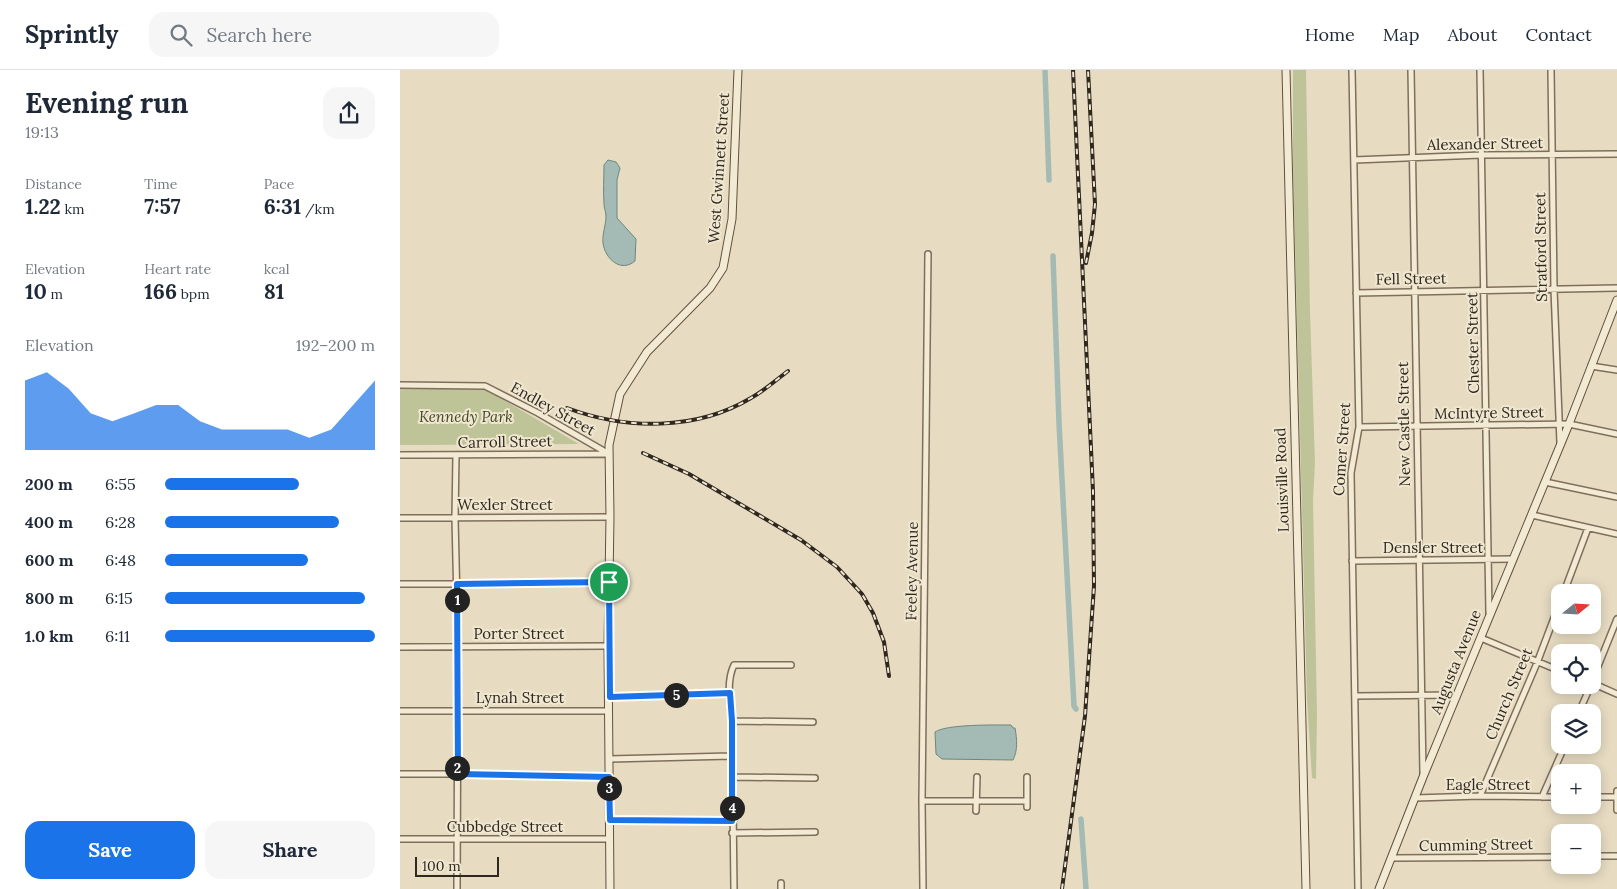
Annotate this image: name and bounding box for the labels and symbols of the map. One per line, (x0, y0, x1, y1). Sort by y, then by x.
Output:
street label: West Gwinnett Street (704, 92, 733, 244)
street label: Alexander Street (1426, 133, 1544, 154)
street label: Stratford Street (1530, 192, 1551, 302)
street label: Fell Street (1375, 268, 1447, 289)
street label: Chester Street (1462, 292, 1483, 394)
street label: New Castle Street (1393, 361, 1414, 487)
street label: Endley Street (508, 377, 599, 440)
street label: Comer Street (1329, 401, 1354, 496)
street label: McIntyre Street (1434, 402, 1544, 423)
park label: Kennedy Park (419, 407, 513, 426)
street label: Louisville Road (1270, 427, 1293, 533)
street label: Carroll Street (458, 431, 553, 452)
street label: Wexler Street (457, 495, 553, 514)
street label: Feeley Avenue (901, 521, 922, 621)
street label: Densler Street (1383, 538, 1483, 557)
pin (588, 561, 630, 603)
north arrow (1551, 584, 1601, 634)
pin: 1 (444, 588, 470, 612)
street label: Augusta Avenue (1426, 607, 1485, 718)
street label: Porter Street (473, 624, 565, 643)
street label: Church Street (1481, 645, 1537, 743)
pin: 5 (664, 682, 688, 708)
street label: Lynah Street (476, 688, 564, 707)
pin: 2 (444, 756, 470, 780)
street label: Eagle Street (1446, 775, 1530, 794)
pin: 3 (596, 776, 622, 800)
pin: 4 (720, 796, 744, 820)
street label: Cubbedge Street (447, 817, 564, 836)
street label: Cumming Street (1419, 834, 1534, 855)
scale bar (415, 854, 499, 877)

